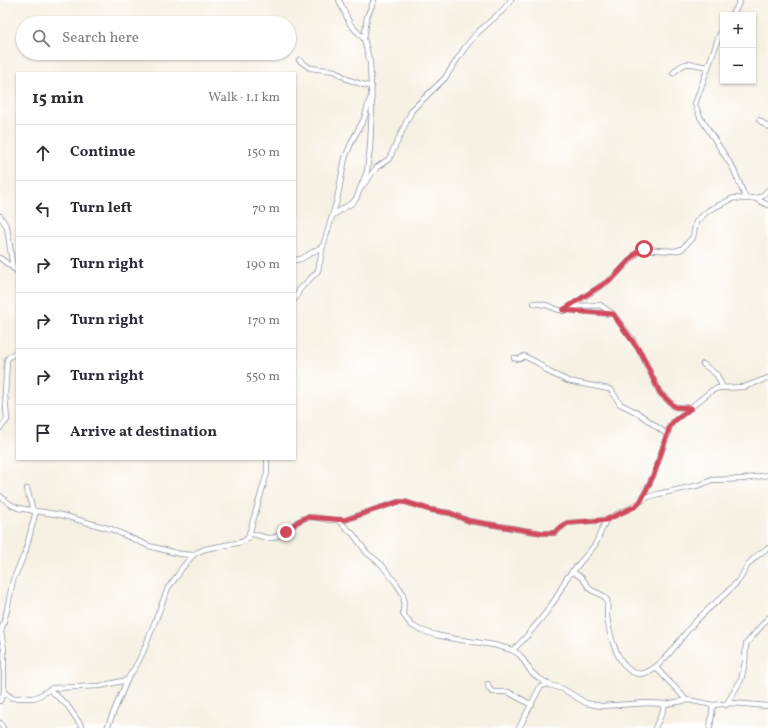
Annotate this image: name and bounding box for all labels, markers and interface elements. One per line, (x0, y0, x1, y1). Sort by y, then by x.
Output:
map controls (720, 12, 756, 84)
button: + (720, 12, 756, 48)
search box (16, 16, 296, 60)
icon: search (30, 27, 52, 49)
text: Search here (62, 28, 139, 49)
button: − (720, 48, 756, 84)
text: 15 min (32, 87, 84, 110)
text: Walk · 1.1 km (208, 89, 280, 107)
icon: ahead (32, 142, 54, 164)
text: Continue (70, 142, 135, 163)
text: 150 m (247, 144, 280, 162)
icon: left (32, 198, 54, 220)
text: Turn left (70, 198, 132, 219)
text: 70 m (252, 200, 280, 218)
route start (635, 240, 653, 258)
icon: right (32, 254, 54, 276)
text: Turn right (70, 254, 144, 275)
text: 190 m (246, 256, 280, 274)
icon: right (32, 310, 54, 332)
text: Turn right (70, 310, 144, 331)
text: 170 m (247, 312, 280, 330)
icon: right (32, 366, 54, 388)
text: Turn right (70, 366, 144, 387)
text: 550 m (246, 368, 280, 386)
icon: arrive (32, 422, 54, 444)
text: Arrive at destination (70, 422, 217, 443)
route end (277, 523, 295, 541)

